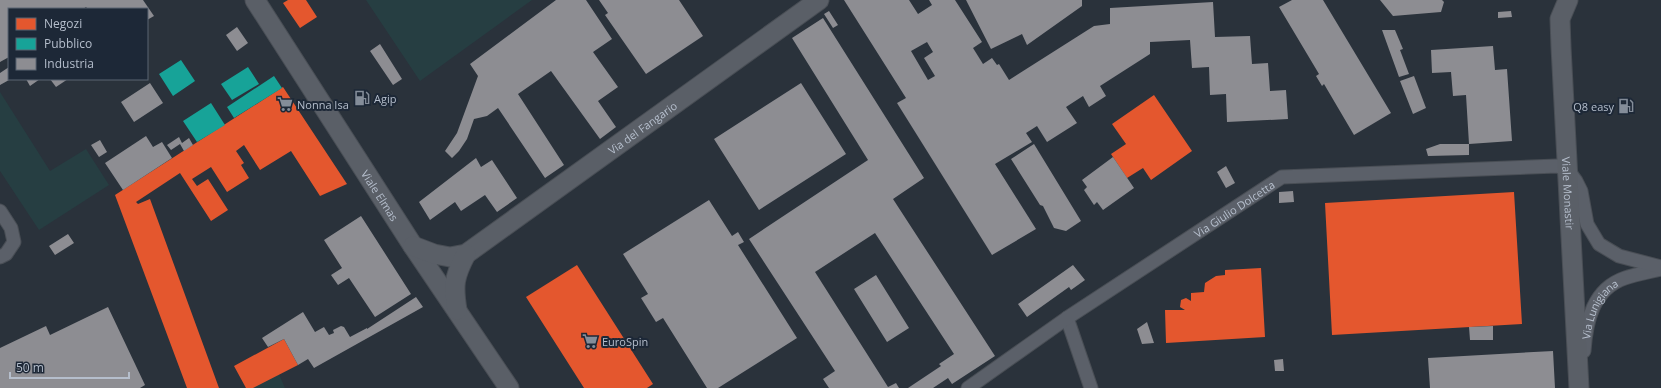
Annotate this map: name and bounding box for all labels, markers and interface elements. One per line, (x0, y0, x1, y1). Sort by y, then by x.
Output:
legend (8, 8, 148, 80)
text: Negozi (44, 15, 82, 32)
text: Pubblico (44, 35, 92, 52)
text: Industria (44, 55, 94, 72)
fuel station icon: Agip (353, 89, 371, 107)
place label: Agip (374, 91, 397, 106)
supermarket icon: Nonna Isa (276, 95, 294, 113)
place label: Nonna Isa (297, 97, 349, 112)
street label: Via del Fangario (605, 97, 680, 157)
fuel station icon: Q8 easy (1617, 97, 1635, 115)
place label: Q8 easy (1573, 99, 1614, 114)
street label: Viale Monastir (1559, 156, 1578, 231)
street label: Viale Elmas (358, 167, 402, 224)
street label: Via Giulio Dolcetta (1191, 176, 1277, 240)
street label: Via Lunigiana (1578, 275, 1620, 340)
supermarket icon: EuroSpin (581, 332, 599, 350)
place label: EuroSpin (602, 334, 648, 349)
scale bar (10, 354, 129, 380)
text: 50 m (16, 359, 44, 376)

